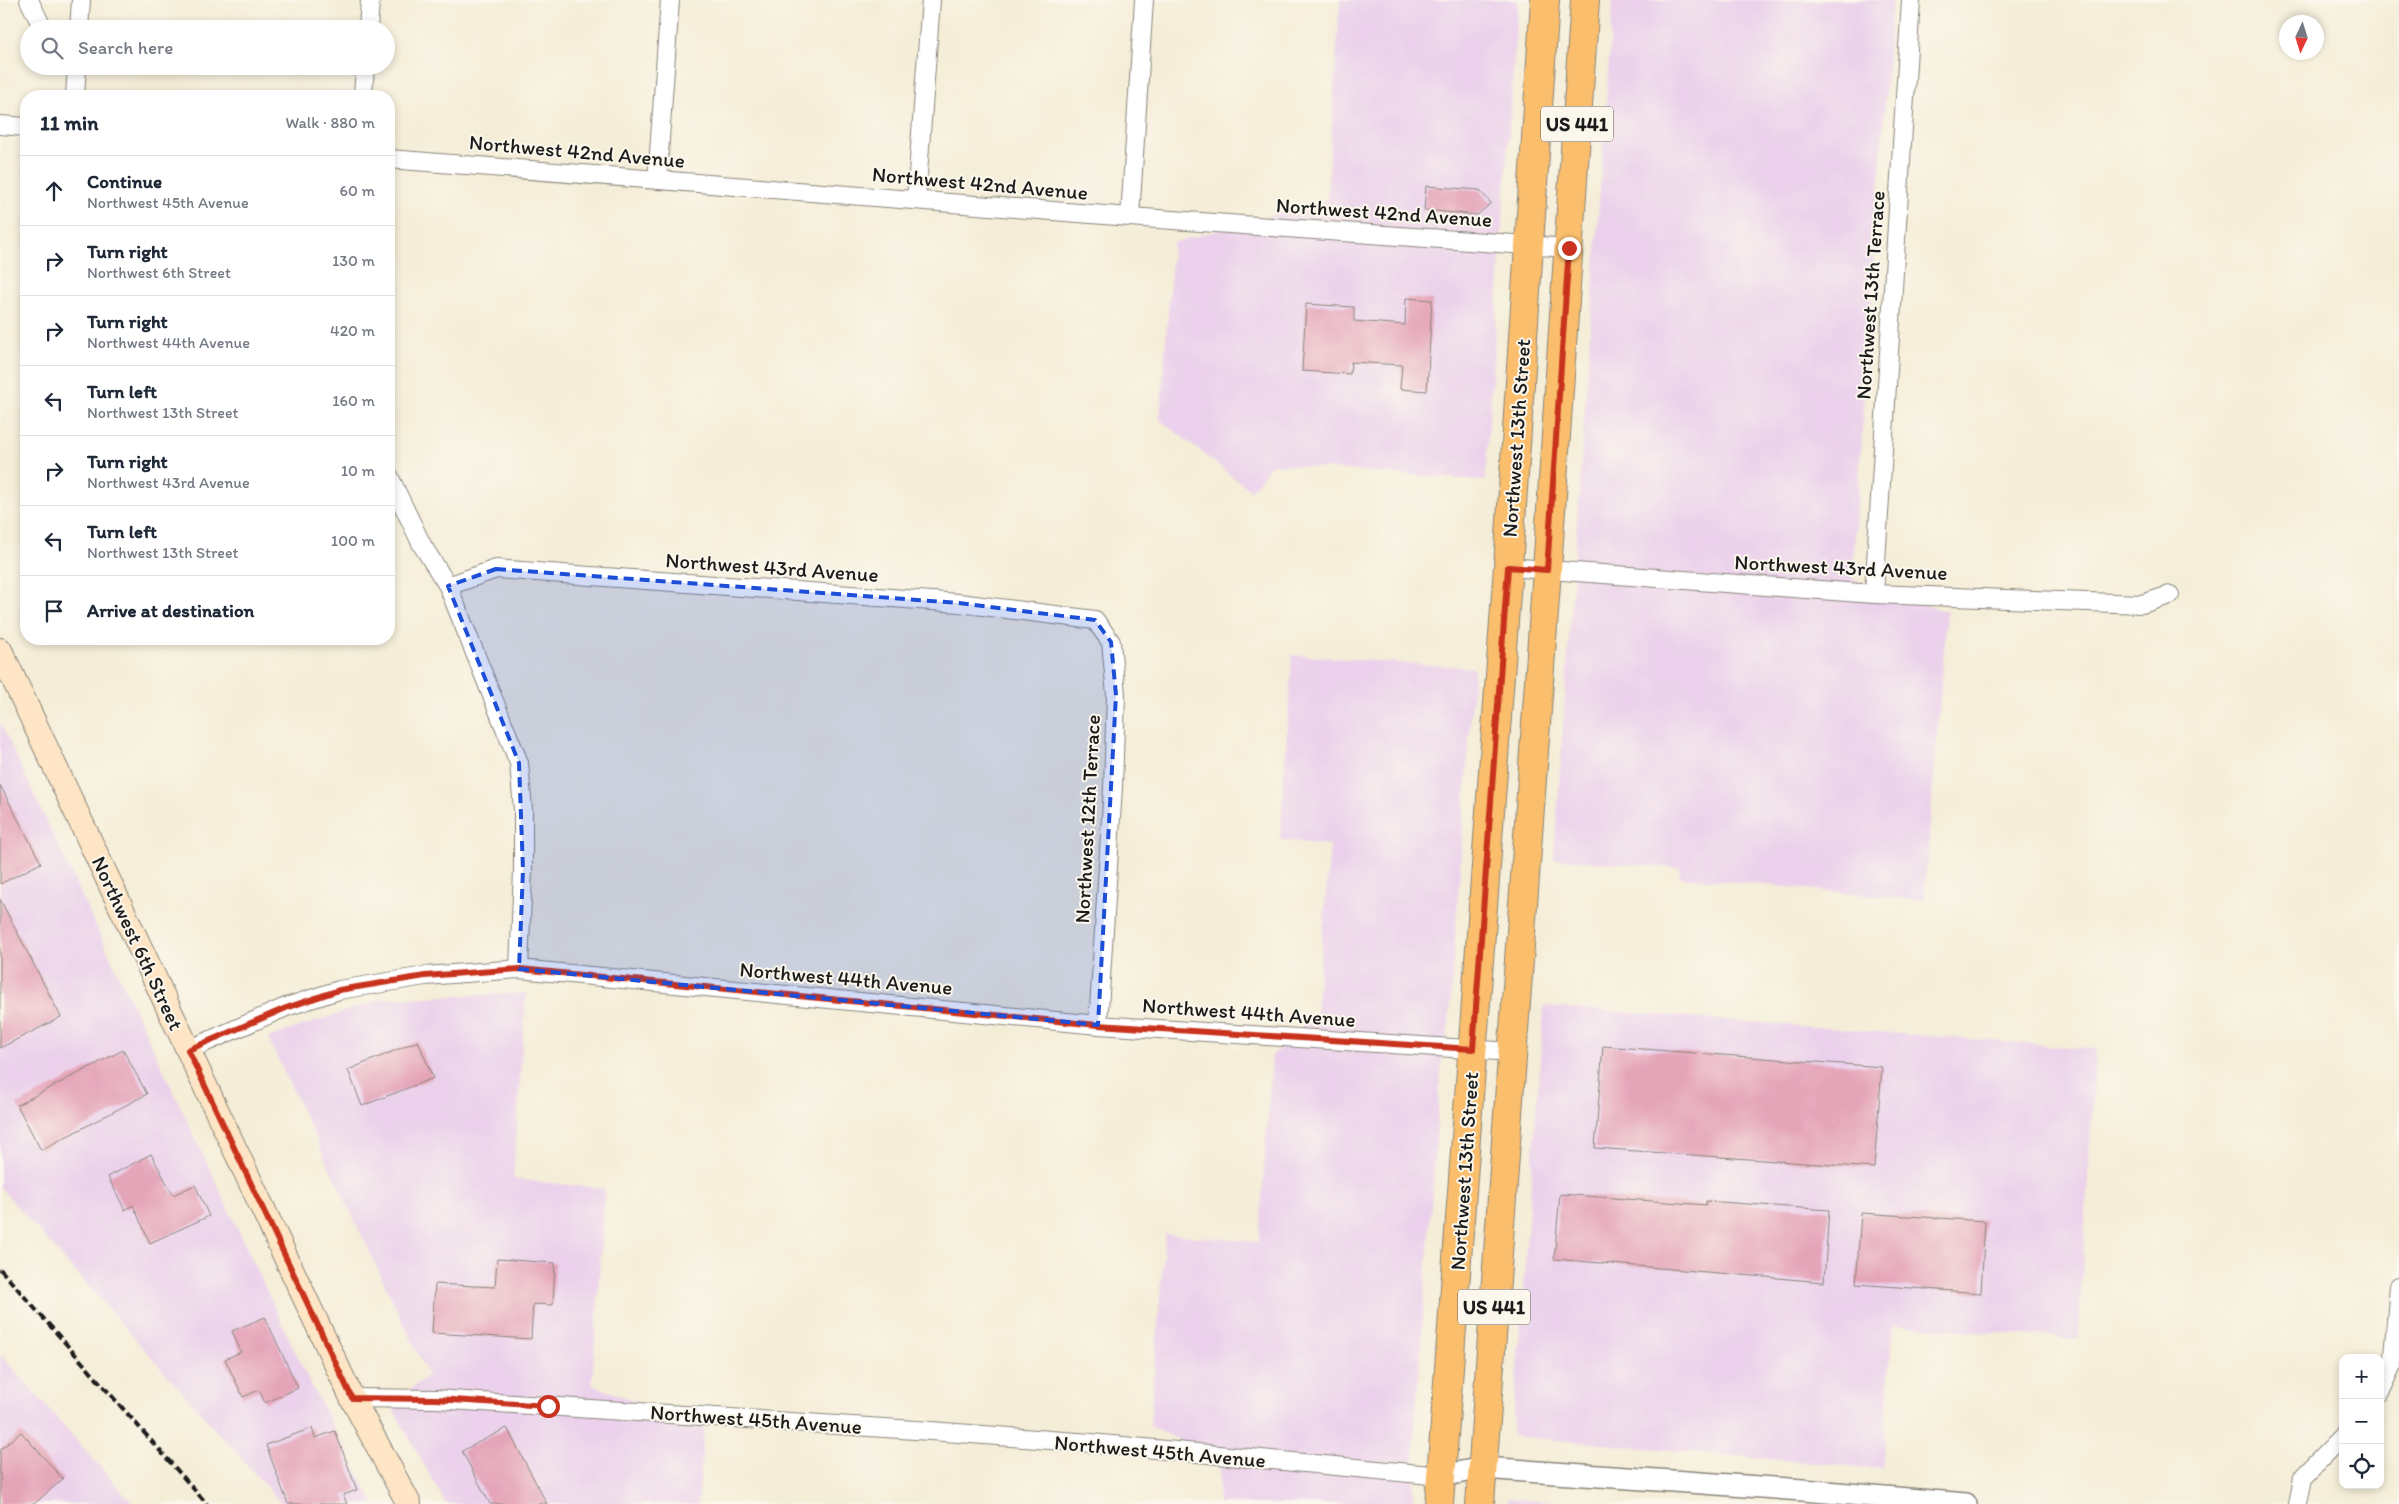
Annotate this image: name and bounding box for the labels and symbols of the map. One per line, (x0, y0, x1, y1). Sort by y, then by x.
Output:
north arrow (2279, 15, 2324, 60)
road number: US 441 (1541, 106, 1613, 142)
street label: Northwest 42nd Avenue (468, 129, 686, 173)
street label: Northwest 42nd Avenue (871, 161, 1089, 205)
street label: Northwest 13th Terrace (1850, 190, 1890, 400)
street label: Northwest 42nd Avenue (1275, 192, 1493, 232)
route end (1558, 237, 1581, 260)
street label: Northwest 13th Street (1497, 338, 1535, 538)
street label: Northwest 43rd Avenue (665, 547, 879, 587)
street label: Northwest 43rd Avenue (1734, 549, 1948, 585)
street label: Northwest 12th Terrace (1069, 714, 1105, 924)
street label: Northwest 6th Street (87, 852, 189, 1034)
street label: Northwest 44th Avenue (738, 956, 954, 1000)
street label: Northwest 44th Avenue (1142, 992, 1356, 1032)
street label: Northwest 13th Street (1445, 1071, 1483, 1271)
road number: US 441 (1458, 1290, 1530, 1324)
route start (537, 1395, 560, 1418)
street label: Northwest 45th Avenue (649, 1399, 863, 1439)
street label: Northwest 45th Avenue (1053, 1429, 1267, 1473)

